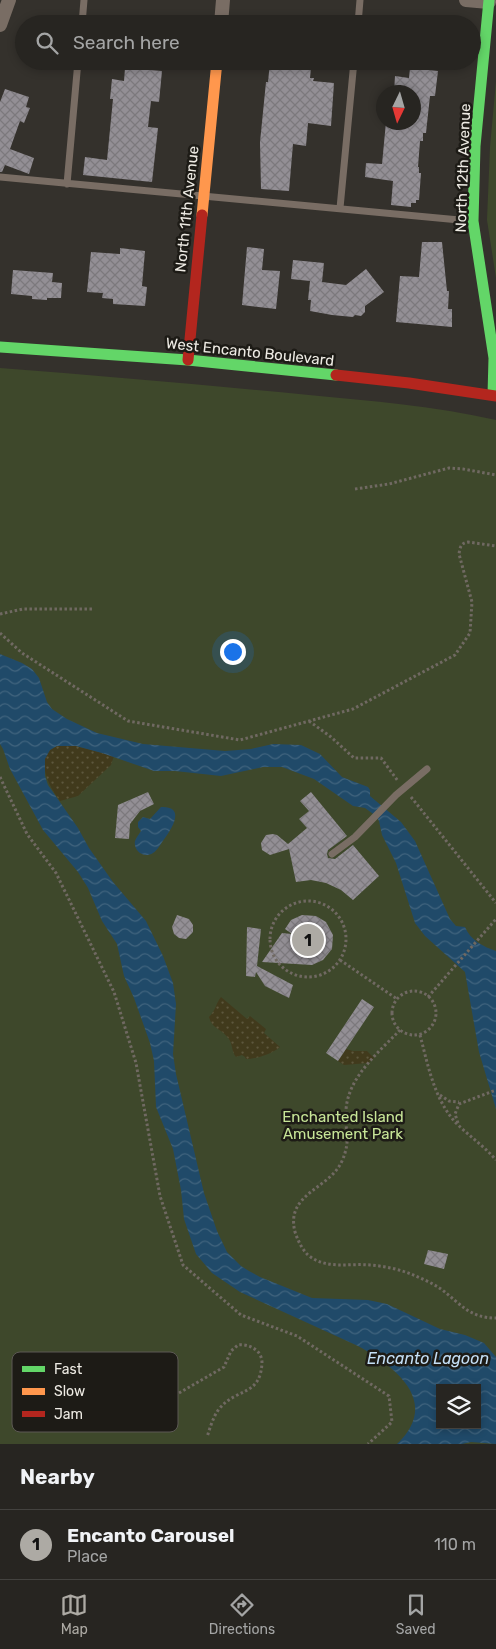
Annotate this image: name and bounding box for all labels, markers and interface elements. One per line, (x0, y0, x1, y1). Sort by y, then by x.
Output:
search box (15, 15, 481, 70)
icon: search (33, 29, 61, 57)
text: Search here (73, 31, 180, 54)
north arrow (376, 85, 421, 130)
street label: North 12th Avenue (452, 103, 474, 233)
street label: North 11th Avenue (171, 145, 203, 273)
street label: West Encanto Boulevard (165, 334, 335, 370)
your location (220, 639, 246, 665)
pin: 1 (292, 921, 324, 959)
park label: Enchanted Island Amusement Park (282, 1108, 404, 1143)
water label: Encanto Lagoon (367, 1349, 489, 1368)
legend (12, 1352, 178, 1432)
text: Fast (54, 1361, 83, 1378)
text: Slow (54, 1383, 85, 1400)
map controls (436, 1384, 481, 1429)
button: layers (436, 1384, 481, 1429)
text: Jam (54, 1406, 83, 1423)
text: Nearby (20, 1464, 95, 1489)
text: Encanto Carousel (67, 1524, 235, 1547)
text: 1 (32, 1535, 40, 1554)
text: 110 m (434, 1535, 476, 1554)
text: Place (67, 1547, 108, 1566)
tab: Map (60, 1591, 88, 1638)
tab: Directions (209, 1591, 275, 1638)
tab: Saved (396, 1591, 436, 1638)

